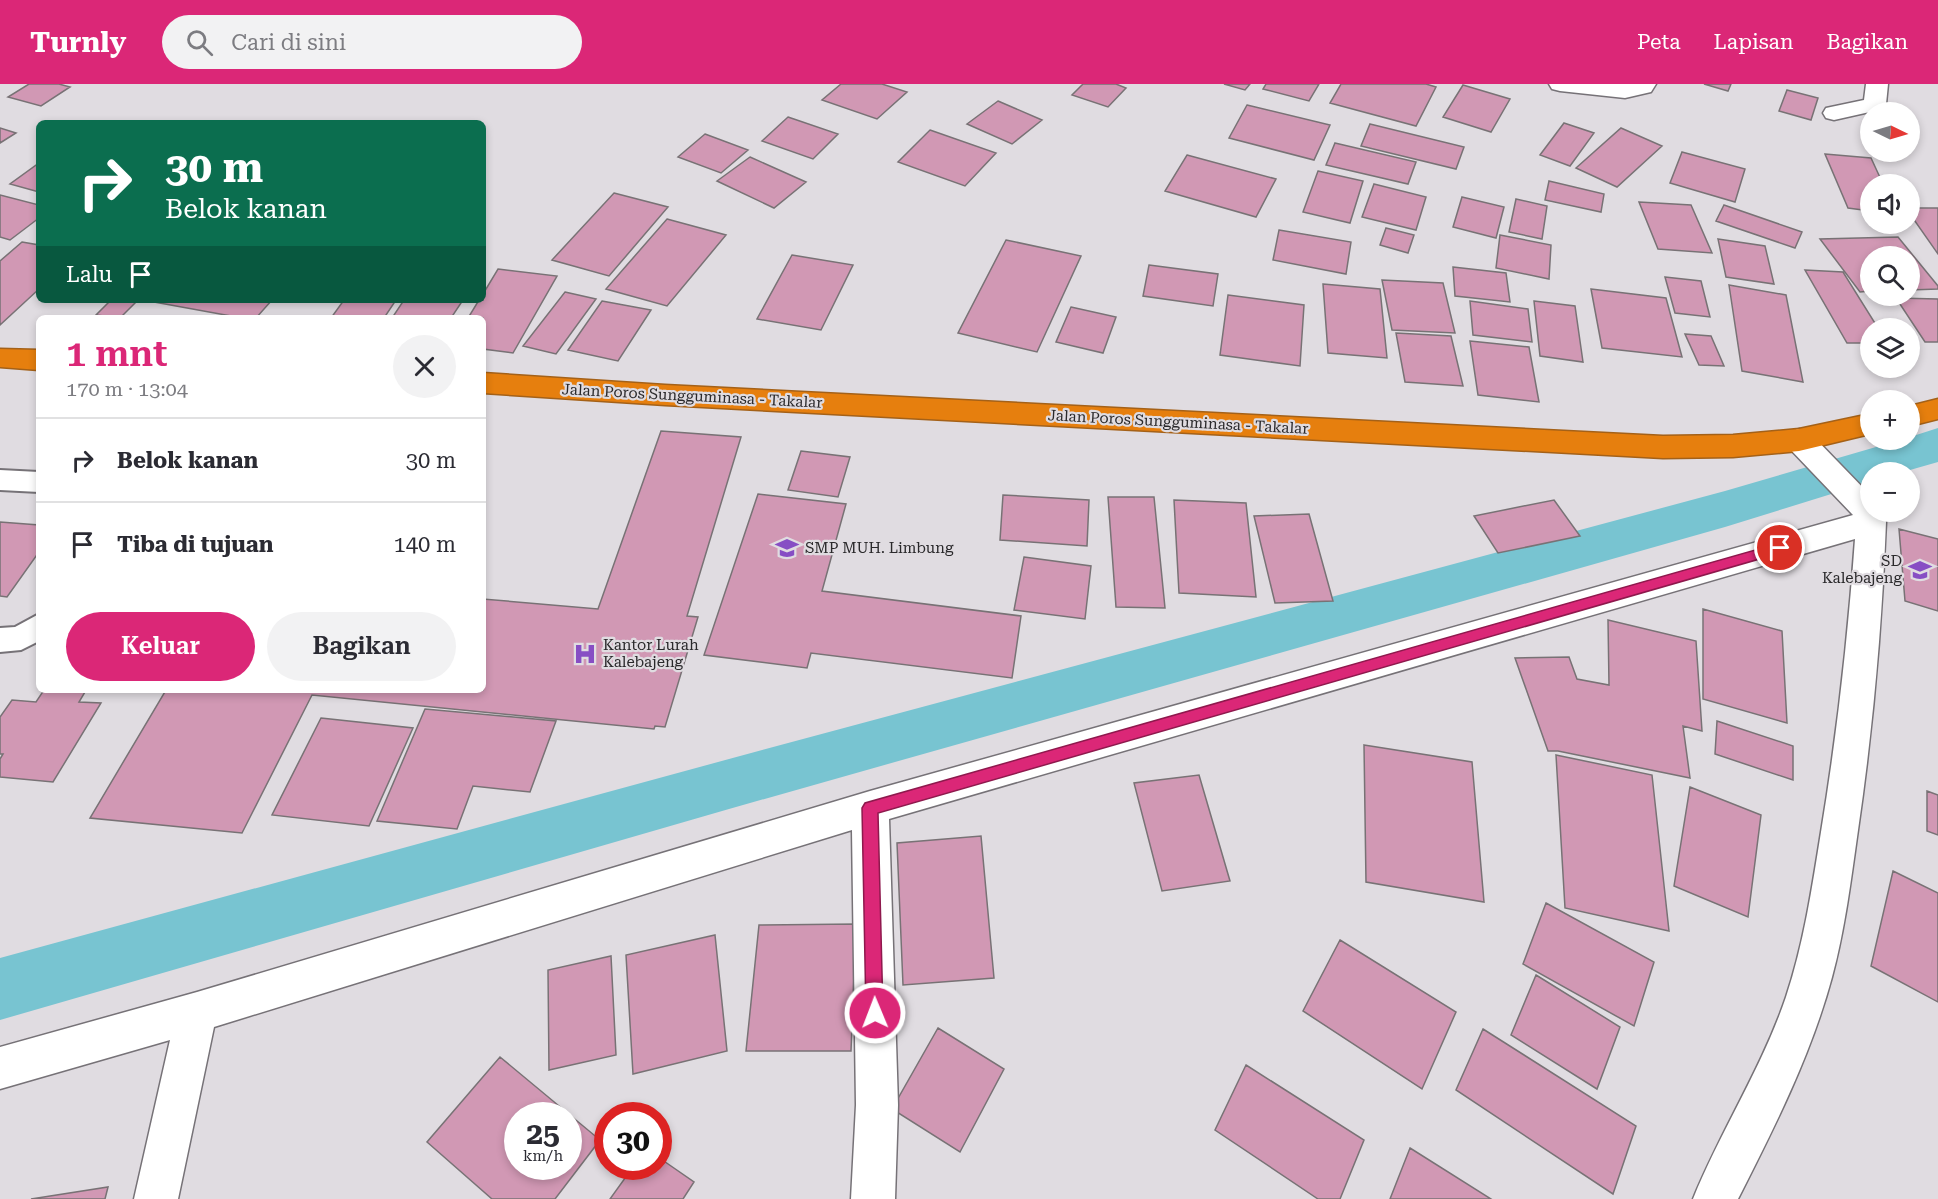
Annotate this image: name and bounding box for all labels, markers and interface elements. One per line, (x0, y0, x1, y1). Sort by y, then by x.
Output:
search box (162, 15, 582, 69)
text: Turnly (30, 26, 126, 59)
icon: search (183, 26, 216, 59)
text: Cari di sini (231, 30, 346, 55)
text: Peta (1637, 30, 1681, 54)
text: Lapisan (1714, 30, 1794, 54)
text: Bagikan (1827, 30, 1908, 54)
north arrow (1860, 102, 1920, 162)
map controls (1860, 102, 1920, 522)
text: 30 m (165, 143, 263, 192)
icon: right (66, 144, 144, 222)
button: sound (1860, 174, 1920, 234)
text: Belok kanan (165, 193, 327, 225)
button: search (1860, 246, 1920, 306)
icon: arrive (124, 258, 157, 291)
text: Lalu (66, 262, 112, 287)
button: layers (1860, 318, 1920, 378)
text: 1 mnt (66, 333, 167, 375)
button: close (393, 335, 456, 398)
text: 170 m · 13:04 (66, 377, 188, 401)
street label: Jalan Poros Sungguminasa - Takalar (561, 380, 823, 412)
button: + (1860, 390, 1920, 450)
street label: Jalan Poros Sungguminasa - Takalar (1047, 406, 1309, 438)
icon: right (66, 444, 99, 477)
text: Belok kanan (117, 448, 258, 473)
text: 30 m (406, 448, 456, 473)
button: − (1860, 462, 1920, 522)
pin (1754, 522, 1805, 573)
icon: arrive (66, 528, 99, 561)
icon: arrive (1763, 531, 1796, 564)
text: Tiba di tujuan (117, 532, 273, 557)
text: 140 m (393, 532, 456, 557)
school or university icon: SMP MUH. Limbung (774, 535, 800, 561)
place label: SMP MUH. Limbung (805, 539, 954, 557)
place label: SD Kalebajeng (1822, 552, 1902, 587)
school or university icon: SD Kalebajeng (1907, 557, 1933, 583)
button: Keluar (66, 612, 255, 681)
button: Bagikan (267, 612, 456, 681)
place label: Kantor Lurah Kalebajeng (603, 636, 699, 671)
hospital icon: Kantor Lurah Kalebajeng (572, 641, 598, 667)
position arrow (843, 981, 907, 1045)
speed limit sign: 30 (594, 1102, 672, 1180)
text: 25 (526, 1116, 560, 1151)
text: km/h (523, 1147, 563, 1165)

